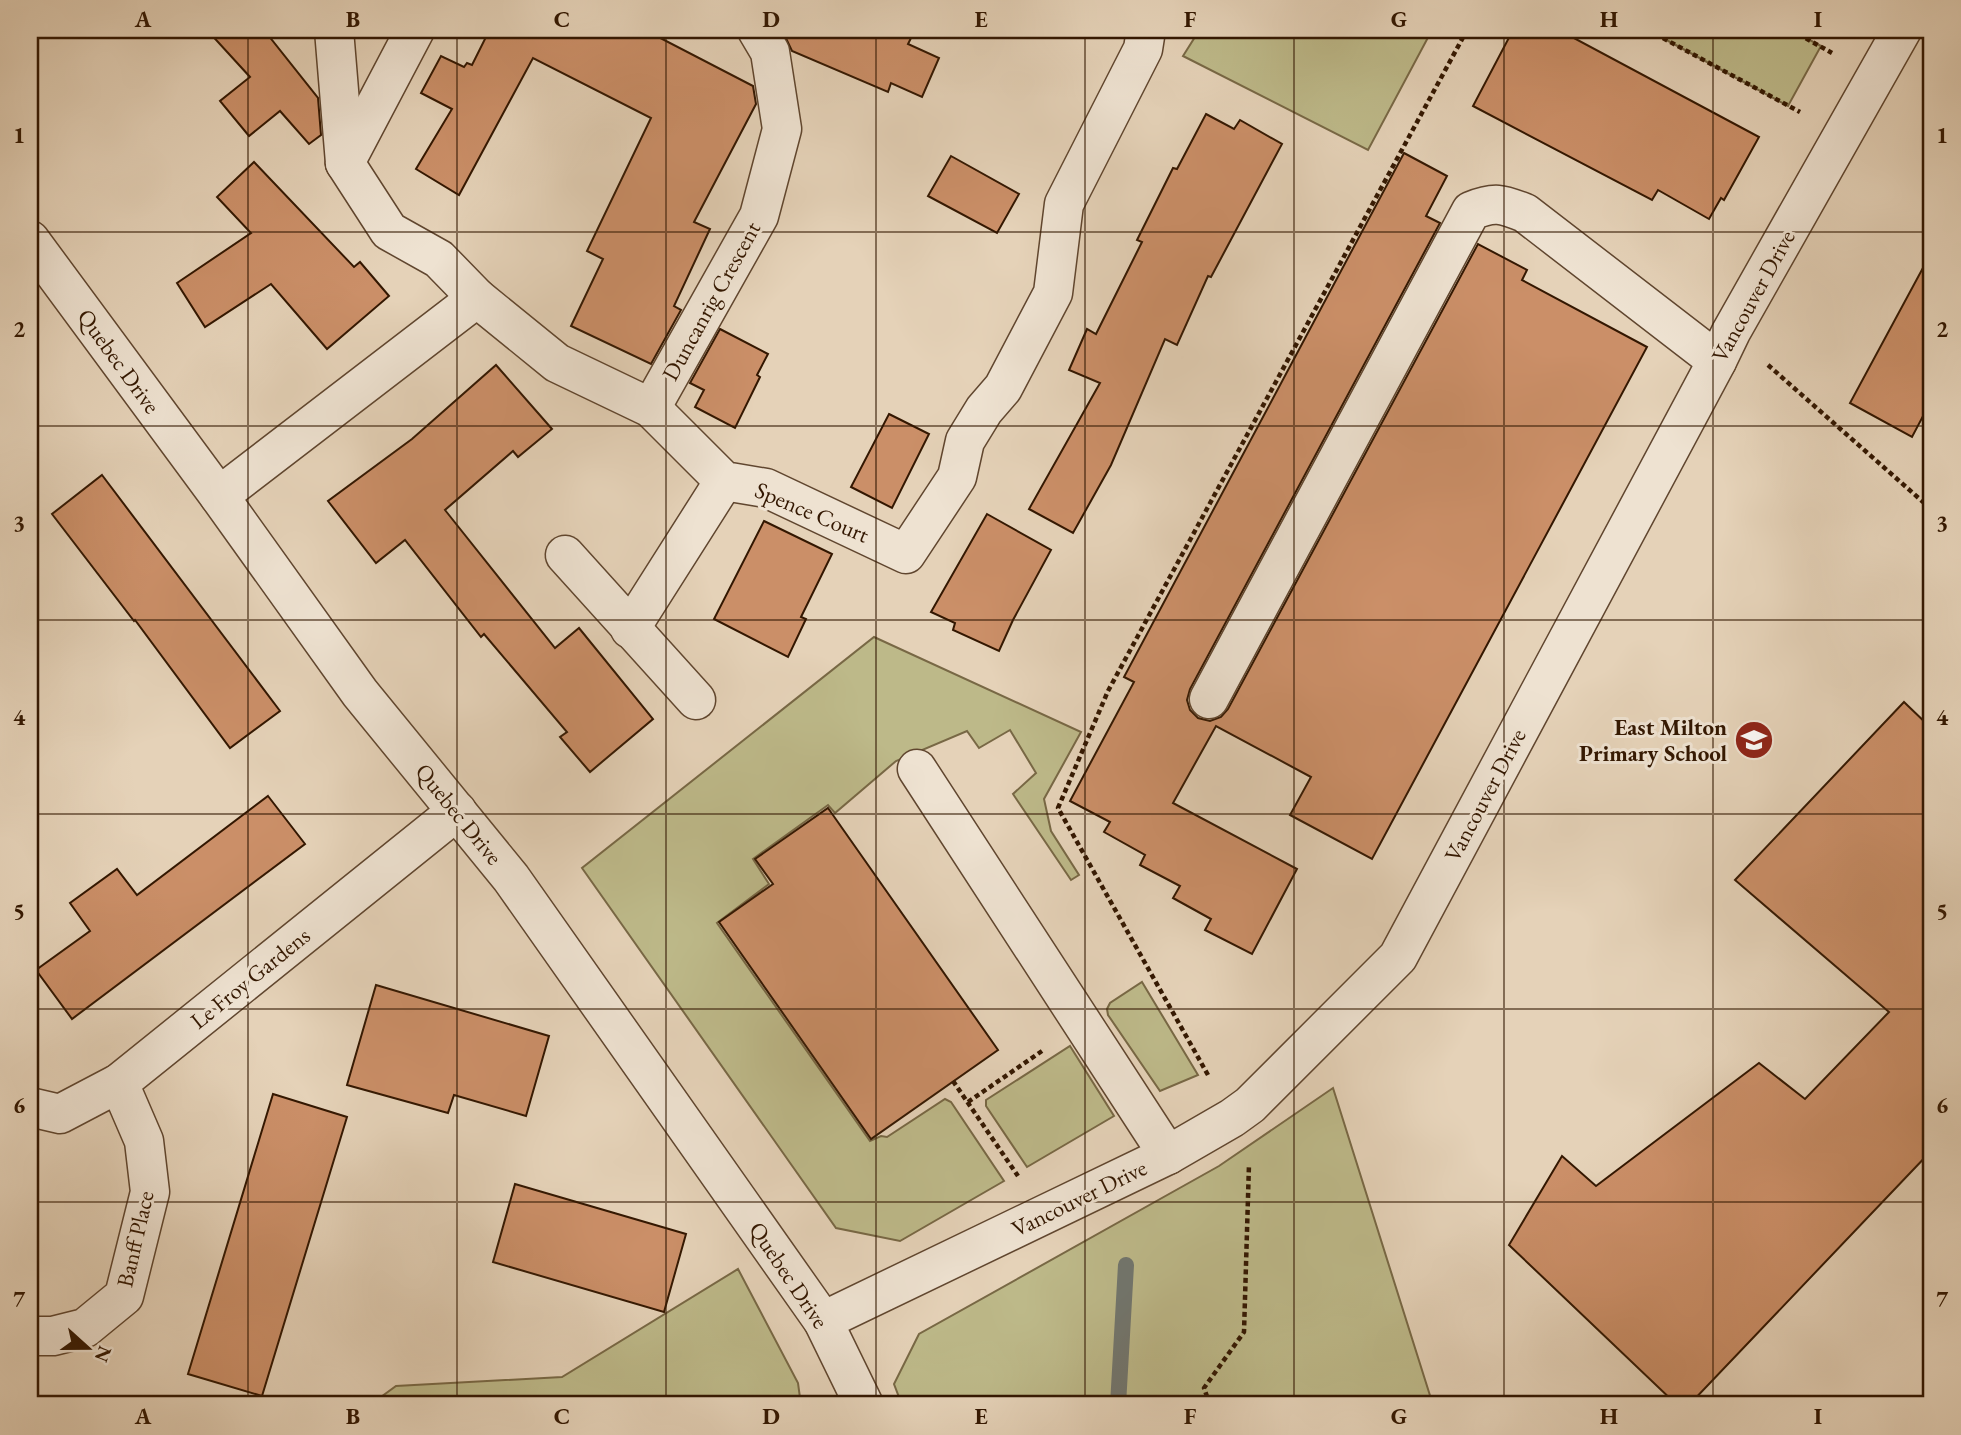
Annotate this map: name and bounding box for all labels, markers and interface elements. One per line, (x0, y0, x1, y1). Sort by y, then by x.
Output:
text: A (134, 4, 152, 34)
text: B (346, 4, 360, 34)
text: C (554, 4, 570, 34)
text: D (762, 4, 780, 34)
text: E (974, 4, 988, 34)
text: F (1184, 4, 1197, 34)
text: G (1391, 4, 1407, 34)
text: H (1600, 4, 1618, 34)
text: I (1814, 4, 1822, 34)
text: 1 (13, 120, 25, 150)
text: 1 (1936, 120, 1948, 150)
street label: Duncanrig Crescent (655, 215, 768, 386)
street label: Vancouver Drive (1704, 225, 1802, 367)
street label: Quebec Drive (71, 303, 167, 419)
text: 2 (13, 314, 25, 344)
text: 2 (1936, 314, 1948, 344)
street label: Spence Court (750, 475, 874, 550)
text: 3 (13, 508, 25, 538)
text: 3 (1936, 508, 1948, 538)
text: 4 (13, 702, 26, 732)
text: 4 (1936, 702, 1949, 732)
place label: East Milton Primary School (1579, 712, 1727, 768)
school or university icon: East Milton Primary School (1733, 719, 1775, 761)
street label: Vancouver Drive (1437, 723, 1533, 867)
street label: Quebec Drive (409, 757, 509, 871)
text: 5 (13, 896, 25, 926)
text: 5 (1936, 896, 1948, 926)
street label: Le Froy Gardens (184, 920, 316, 1036)
text: 6 (13, 1090, 25, 1120)
text: 6 (1936, 1090, 1948, 1120)
street label: Vancouver Drive (1006, 1152, 1152, 1244)
street label: Banff Place (109, 1188, 161, 1290)
street label: Quebec Drive (742, 1216, 836, 1334)
text: 7 (13, 1284, 26, 1314)
text: 7 (1936, 1284, 1949, 1314)
north arrow (52, 1312, 122, 1382)
text: N (89, 1342, 118, 1366)
text: A (134, 1401, 152, 1431)
text: B (346, 1401, 360, 1431)
text: C (554, 1401, 570, 1431)
text: D (762, 1401, 780, 1431)
text: E (974, 1401, 988, 1431)
text: F (1184, 1401, 1197, 1431)
text: G (1391, 1401, 1407, 1431)
text: H (1600, 1401, 1618, 1431)
text: I (1814, 1401, 1822, 1431)

